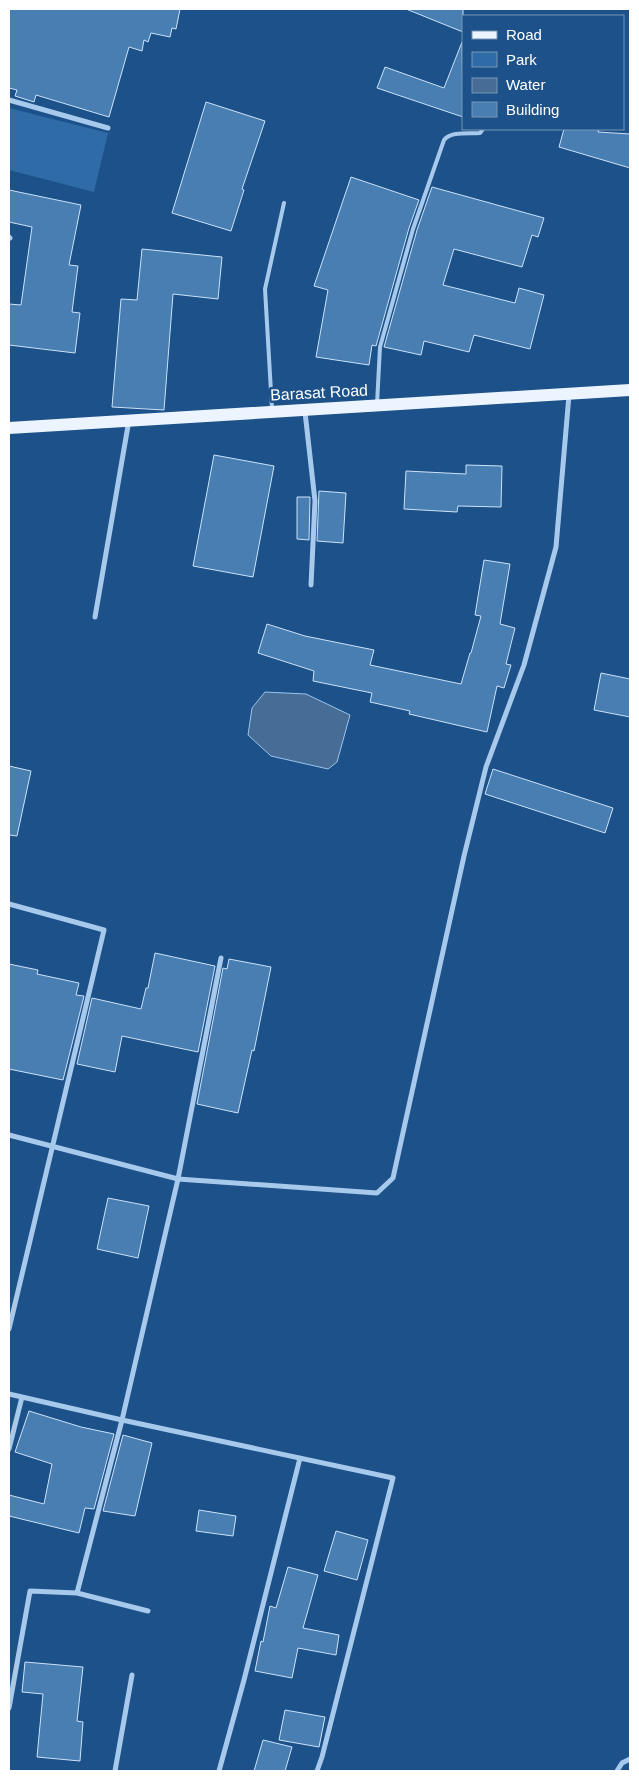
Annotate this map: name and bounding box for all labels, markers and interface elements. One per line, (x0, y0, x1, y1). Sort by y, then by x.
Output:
legend (462, 15, 624, 130)
text: Road (506, 26, 542, 43)
text: Park (506, 51, 537, 68)
text: Water (506, 76, 545, 93)
text: Building (506, 101, 559, 118)
street label: Barasat Road (270, 381, 368, 404)

